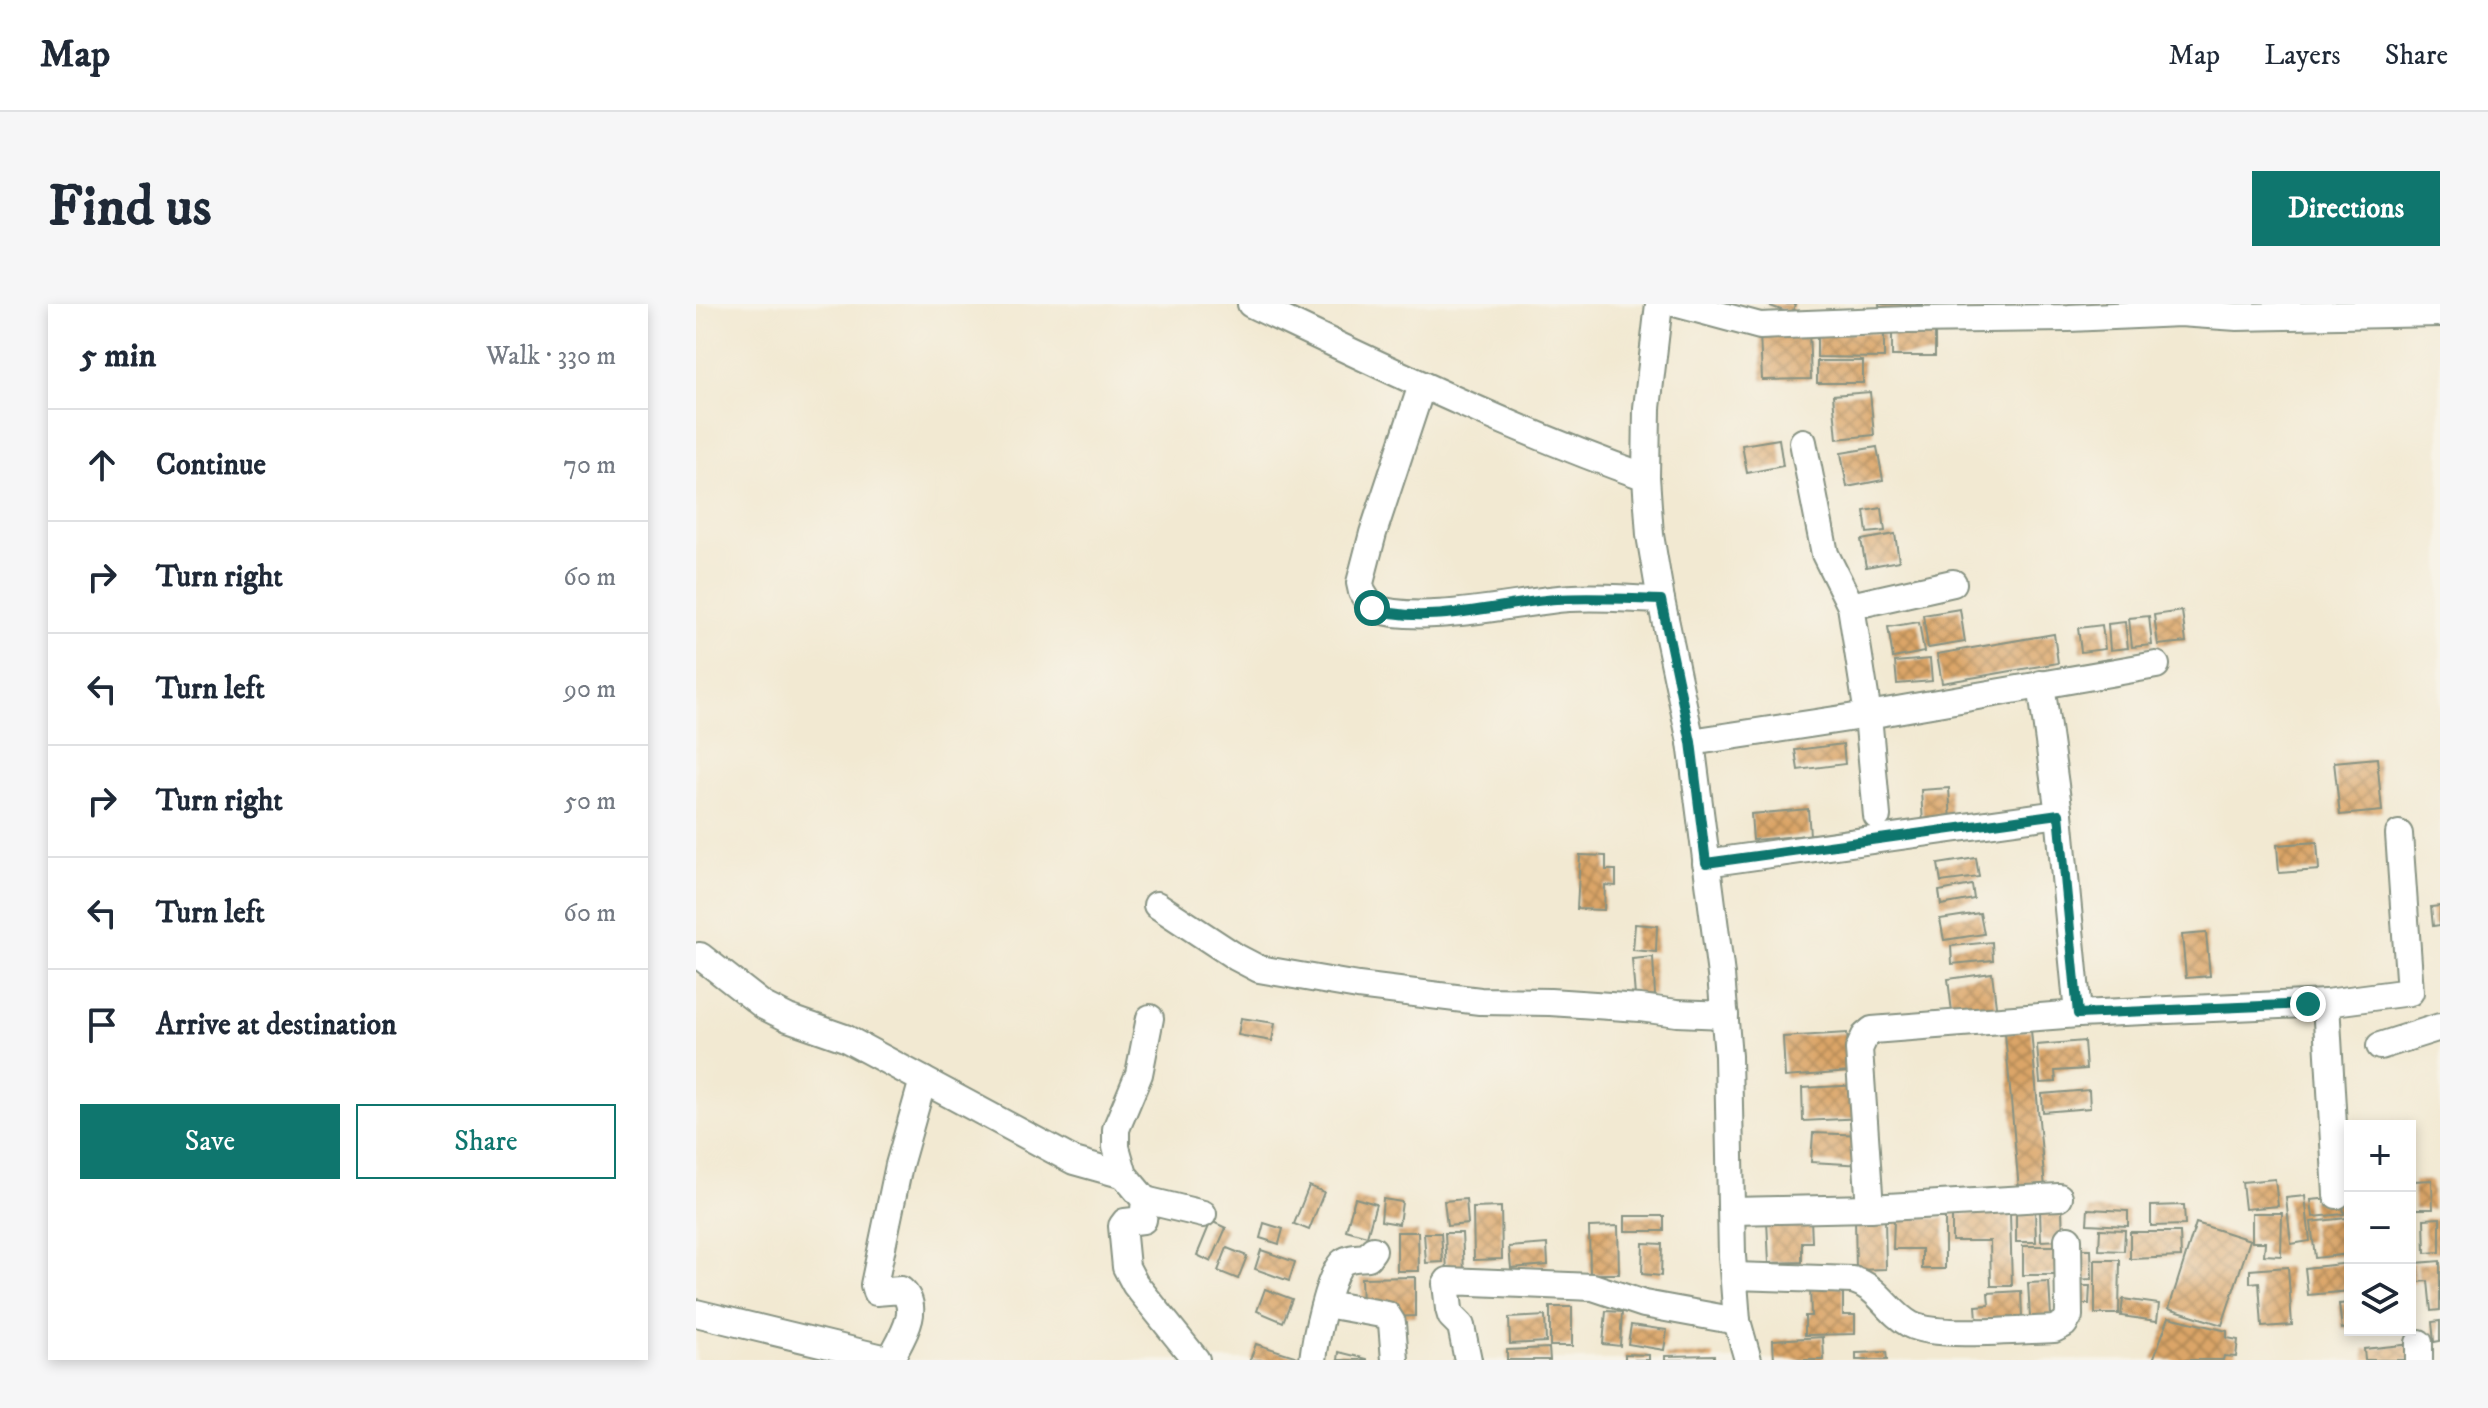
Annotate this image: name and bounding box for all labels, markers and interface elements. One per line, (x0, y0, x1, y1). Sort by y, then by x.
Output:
text: Map (40, 31, 110, 79)
text: Map (2169, 38, 2220, 73)
text: Layers (2264, 38, 2341, 73)
text: Share (2385, 38, 2448, 73)
button: Directions (2252, 171, 2440, 246)
text: Find us (48, 173, 212, 243)
text: 5 min (80, 335, 156, 377)
text: Walk · 330 m (486, 340, 616, 373)
icon: ahead (80, 443, 124, 487)
text: Continue (156, 447, 266, 484)
text: 70 m (563, 449, 616, 482)
icon: right (80, 555, 124, 599)
text: Turn right (156, 559, 283, 596)
text: 60 m (563, 561, 616, 594)
route start (1354, 590, 1390, 626)
icon: left (80, 667, 124, 711)
text: Turn left (156, 671, 265, 708)
text: 90 m (564, 673, 616, 706)
icon: right (80, 779, 124, 823)
text: Turn right (156, 783, 283, 820)
text: 50 m (564, 785, 616, 818)
icon: left (80, 891, 124, 935)
text: Turn left (156, 895, 265, 932)
text: 60 m (563, 897, 616, 930)
route end (2290, 986, 2326, 1022)
icon: arrive (80, 1003, 124, 1047)
text: Arrive at destination (156, 1007, 397, 1044)
button: Save (80, 1104, 340, 1179)
button: Share (356, 1104, 616, 1179)
map controls (2344, 1120, 2416, 1336)
button: + (2344, 1120, 2416, 1192)
button: − (2344, 1192, 2416, 1264)
button: layers (2344, 1264, 2416, 1336)

